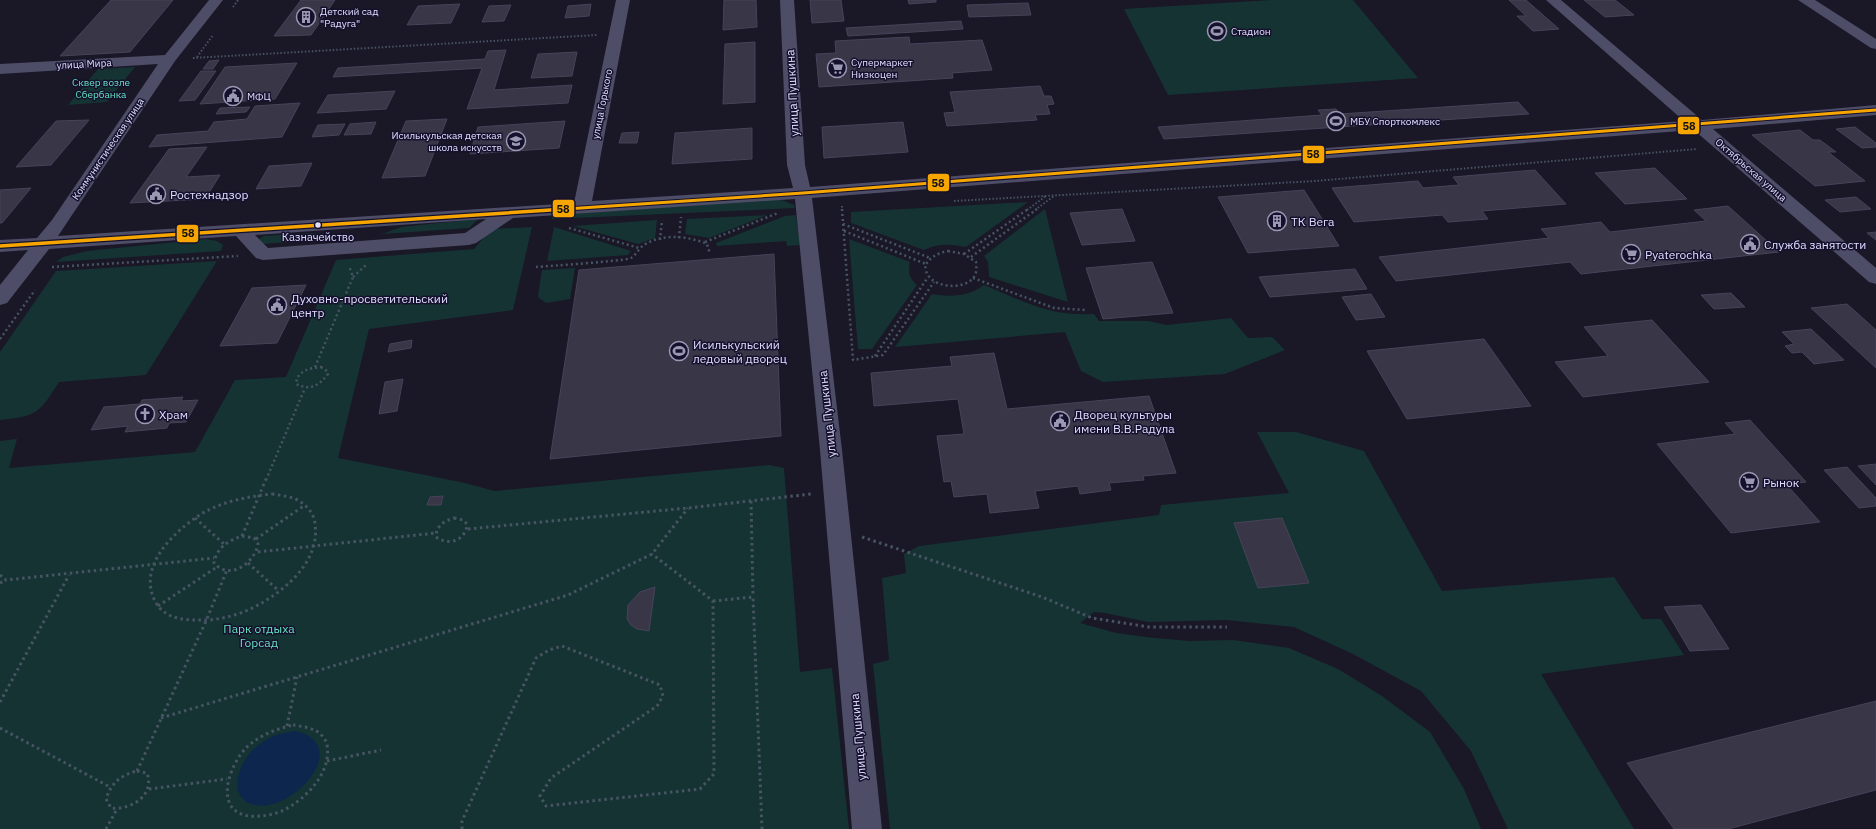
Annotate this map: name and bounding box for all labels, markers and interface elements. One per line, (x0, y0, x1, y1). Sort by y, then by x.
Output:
place label: Детский сад "Радуга" (320, 5, 378, 30)
building icon: Детский сад "Радуга" (295, 6, 317, 28)
sports icon: Стадион (1206, 20, 1228, 42)
place label: Стадион (1231, 25, 1271, 38)
street label: улица Пушкина (782, 49, 802, 137)
street label: улица Мира (56, 56, 113, 72)
place label: Супермаркет Низкоцен (851, 56, 913, 81)
supermarket icon: Супермаркет Низкоцен (826, 57, 848, 79)
street label: улица Горького (589, 67, 615, 140)
park label: Сквер возле Сбербанка (72, 76, 131, 101)
public building icon: МФЦ (222, 85, 244, 107)
place label: МФЦ (247, 90, 271, 103)
street label: Коммунистическая улица (69, 95, 147, 203)
sports icon: МБУ Спорткомлекс (1325, 110, 1347, 132)
place label: МБУ Спорткомлекс (1350, 115, 1440, 128)
line badge: 58 (1677, 116, 1700, 135)
text: 58 (1682, 119, 1696, 133)
place label: Исилькульская детская школа искусств (391, 129, 502, 154)
school or university icon: Исилькульская детская школа искусств (505, 130, 527, 152)
street label: Октябрьская улица (1713, 135, 1790, 205)
line badge: 58 (1302, 145, 1325, 164)
text: 58 (1306, 147, 1320, 161)
line badge: 58 (927, 173, 950, 192)
text: 58 (931, 176, 945, 190)
public building icon: Ростехнадзор (145, 183, 167, 205)
place label: Ростехнадзор (170, 187, 249, 202)
line badge: 58 (552, 199, 575, 218)
text: 58 (556, 202, 570, 216)
building icon: ТК Вега (1266, 210, 1288, 232)
place label: ТК Вега (1291, 214, 1335, 229)
marker: Казначейство (313, 220, 323, 230)
line badge: 58 (176, 224, 199, 243)
text: 58 (181, 226, 195, 240)
place label: Казначейство (282, 230, 354, 244)
public building icon: Служба занятости (1739, 233, 1761, 255)
place label: Служба занятости (1764, 237, 1866, 252)
supermarket icon: Pyaterochka (1620, 243, 1642, 265)
place label: Pyaterochka (1645, 247, 1712, 262)
place label: Духовно-просветительский центр (291, 291, 448, 320)
public building icon: Духовно-просветительский центр (266, 294, 288, 316)
place label: Исилькульский ледовый дворец (693, 337, 787, 366)
sports icon: Исилькульский ледовый дворец (668, 340, 690, 362)
street label: улица Пушкина (815, 369, 839, 458)
church icon: Храм (134, 403, 156, 425)
place label: Храм (159, 407, 188, 422)
place label: Дворец культуры имени В.В.Радула (1074, 407, 1175, 436)
public building icon: Дворец культуры имени В.В.Радула (1049, 410, 1071, 432)
supermarket icon: Рынок (1738, 471, 1760, 493)
place label: Рынок (1763, 475, 1800, 490)
park label: Парк отдыха Горсад (223, 621, 295, 650)
street label: улица Пушкина (847, 692, 869, 781)

